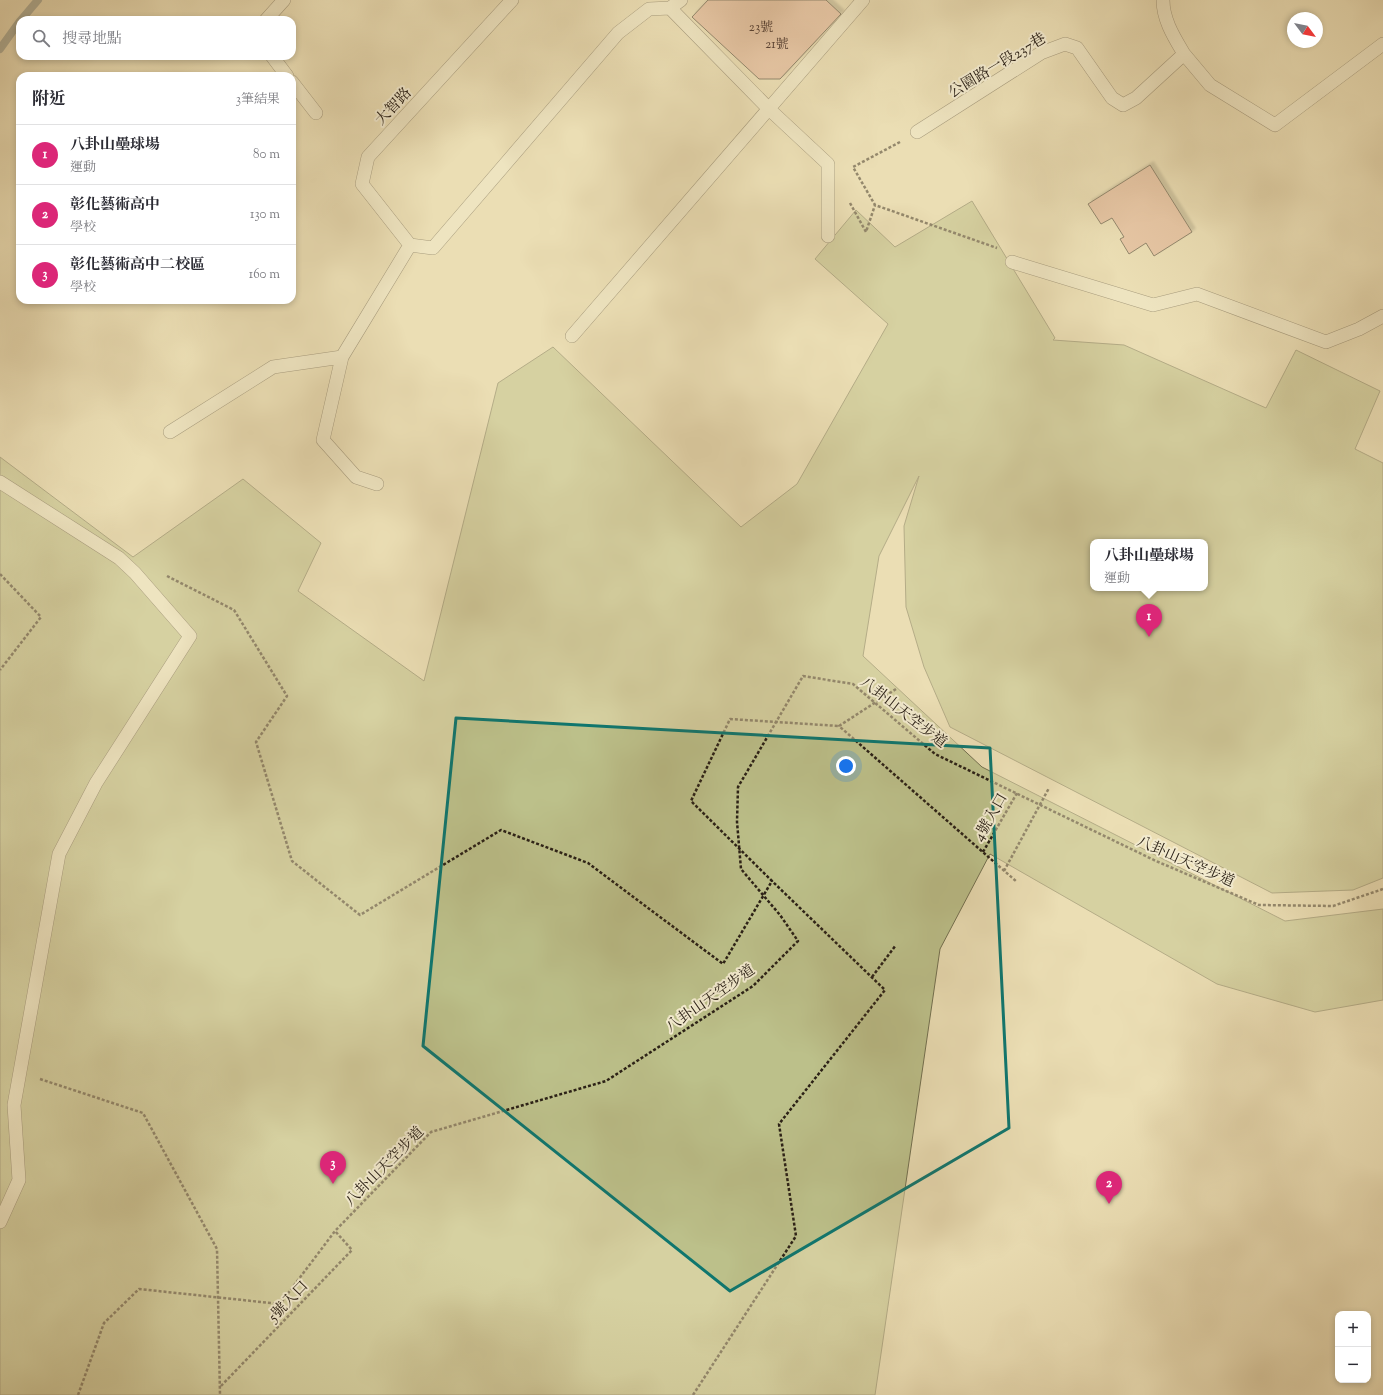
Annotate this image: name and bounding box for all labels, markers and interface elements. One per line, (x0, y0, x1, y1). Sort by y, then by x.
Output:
north arrow (1287, 12, 1323, 48)
search box (16, 16, 296, 60)
house number: 23號 (749, 19, 773, 37)
icon: search (30, 27, 52, 49)
text: 搜尋地點 (62, 29, 122, 50)
street label: 公園路一段237巷 (945, 29, 1051, 104)
house number: 21號 (765, 36, 789, 54)
street label: 大智路 (371, 83, 417, 131)
text: 附近 (32, 88, 66, 112)
text: 3筆結果 (236, 91, 280, 109)
text: 八卦山壘球場 (70, 135, 160, 156)
text: 1 (43, 146, 47, 164)
text: 80 m (253, 146, 280, 164)
text: 運動 (70, 159, 96, 177)
text: 彰化藝術高中 (70, 195, 160, 216)
text: 2 (42, 206, 48, 224)
text: 130 m (250, 206, 280, 224)
text: 學校 (70, 219, 96, 237)
text: 彰化藝術高中二校區 (70, 255, 205, 276)
text: 3 (42, 266, 48, 284)
text: 160 m (249, 266, 280, 284)
text: 學校 (70, 279, 96, 297)
popup (1090, 539, 1208, 591)
text: 八卦山壘球場 (1104, 546, 1194, 567)
text: 運動 (1104, 570, 1130, 588)
pin: 1 (1136, 604, 1162, 637)
street label: 八卦山天空步道 (855, 673, 951, 754)
your location (836, 756, 856, 776)
street label: 4號入口 (969, 790, 1014, 846)
street label: 八卦山天空步道 (1133, 831, 1238, 893)
street label: 八卦山天空步道 (662, 961, 760, 1038)
street label: 八卦山天空步道 (341, 1123, 430, 1212)
pin: 3 (320, 1151, 346, 1184)
pin: 2 (1096, 1171, 1122, 1204)
street label: 5號入口 (263, 1277, 314, 1328)
map controls (1335, 1311, 1371, 1383)
button: + (1335, 1311, 1371, 1347)
button: − (1335, 1347, 1371, 1383)

